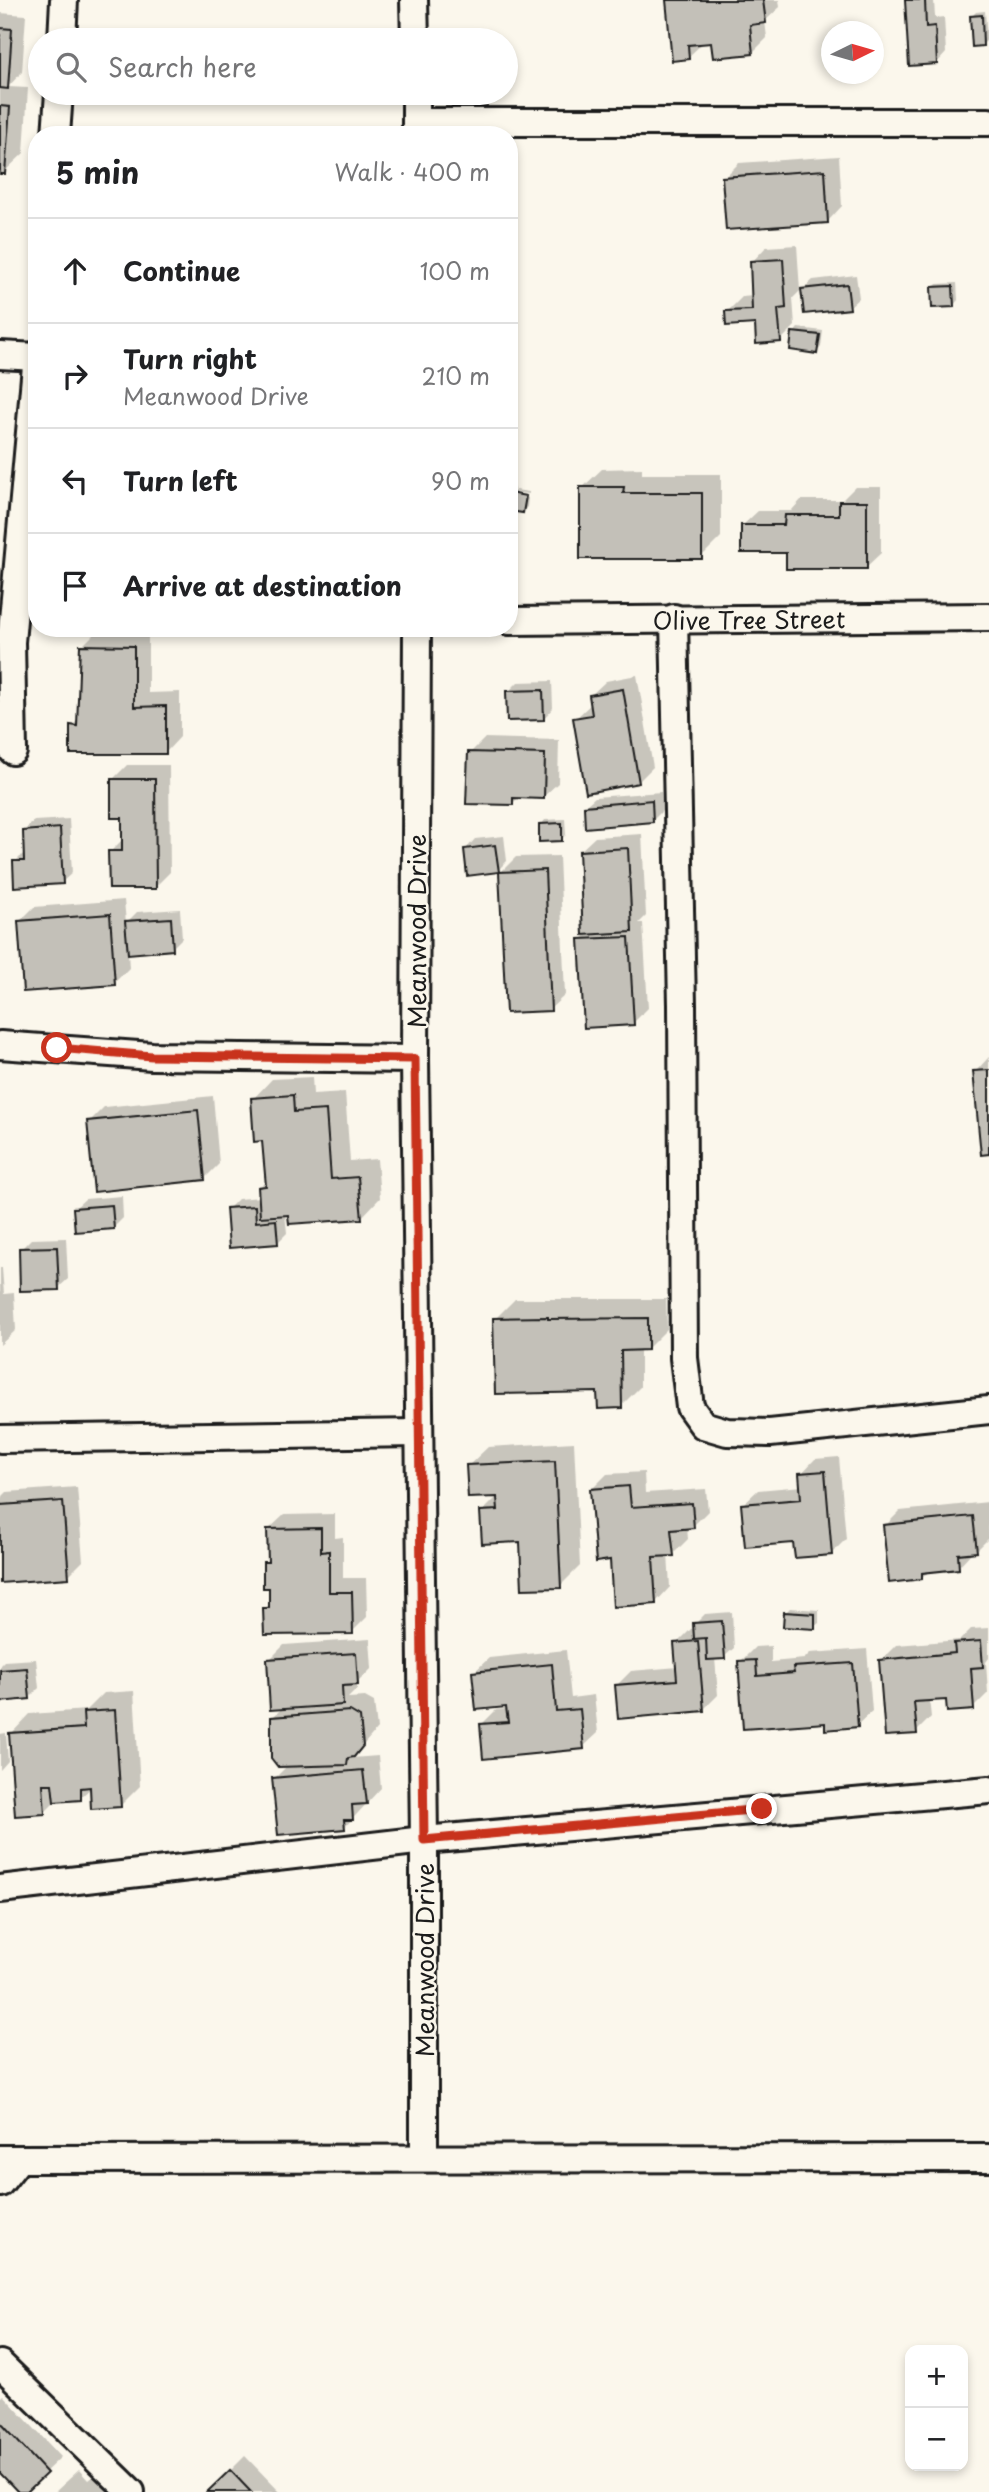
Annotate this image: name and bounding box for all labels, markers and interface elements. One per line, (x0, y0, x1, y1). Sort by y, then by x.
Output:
north arrow (821, 21, 884, 84)
search box (28, 28, 518, 105)
text: Search here (108, 47, 257, 86)
icon: search (52, 48, 90, 86)
text: 5 min (56, 149, 139, 194)
text: Walk · 400 m (335, 154, 490, 189)
text: Continue (123, 251, 240, 290)
icon: ahead (56, 252, 94, 290)
text: 100 m (420, 253, 490, 288)
text: Turn right (123, 339, 257, 378)
icon: right (56, 357, 94, 395)
text: 210 m (422, 358, 490, 393)
text: Meanwood Drive (123, 378, 309, 413)
text: Turn left (123, 461, 238, 500)
icon: left (56, 462, 94, 500)
text: 90 m (431, 463, 490, 498)
text: Arrive at destination (123, 566, 402, 605)
icon: arrive (56, 567, 94, 605)
street label: Olive Tree Street (653, 600, 845, 638)
street label: Meanwood Drive (398, 834, 434, 1028)
route start (41, 1032, 72, 1063)
route end (746, 1793, 777, 1824)
street label: Meanwood Drive (406, 1863, 442, 2057)
map controls (905, 2345, 968, 2471)
button: + (905, 2345, 968, 2408)
button: − (905, 2408, 968, 2471)

